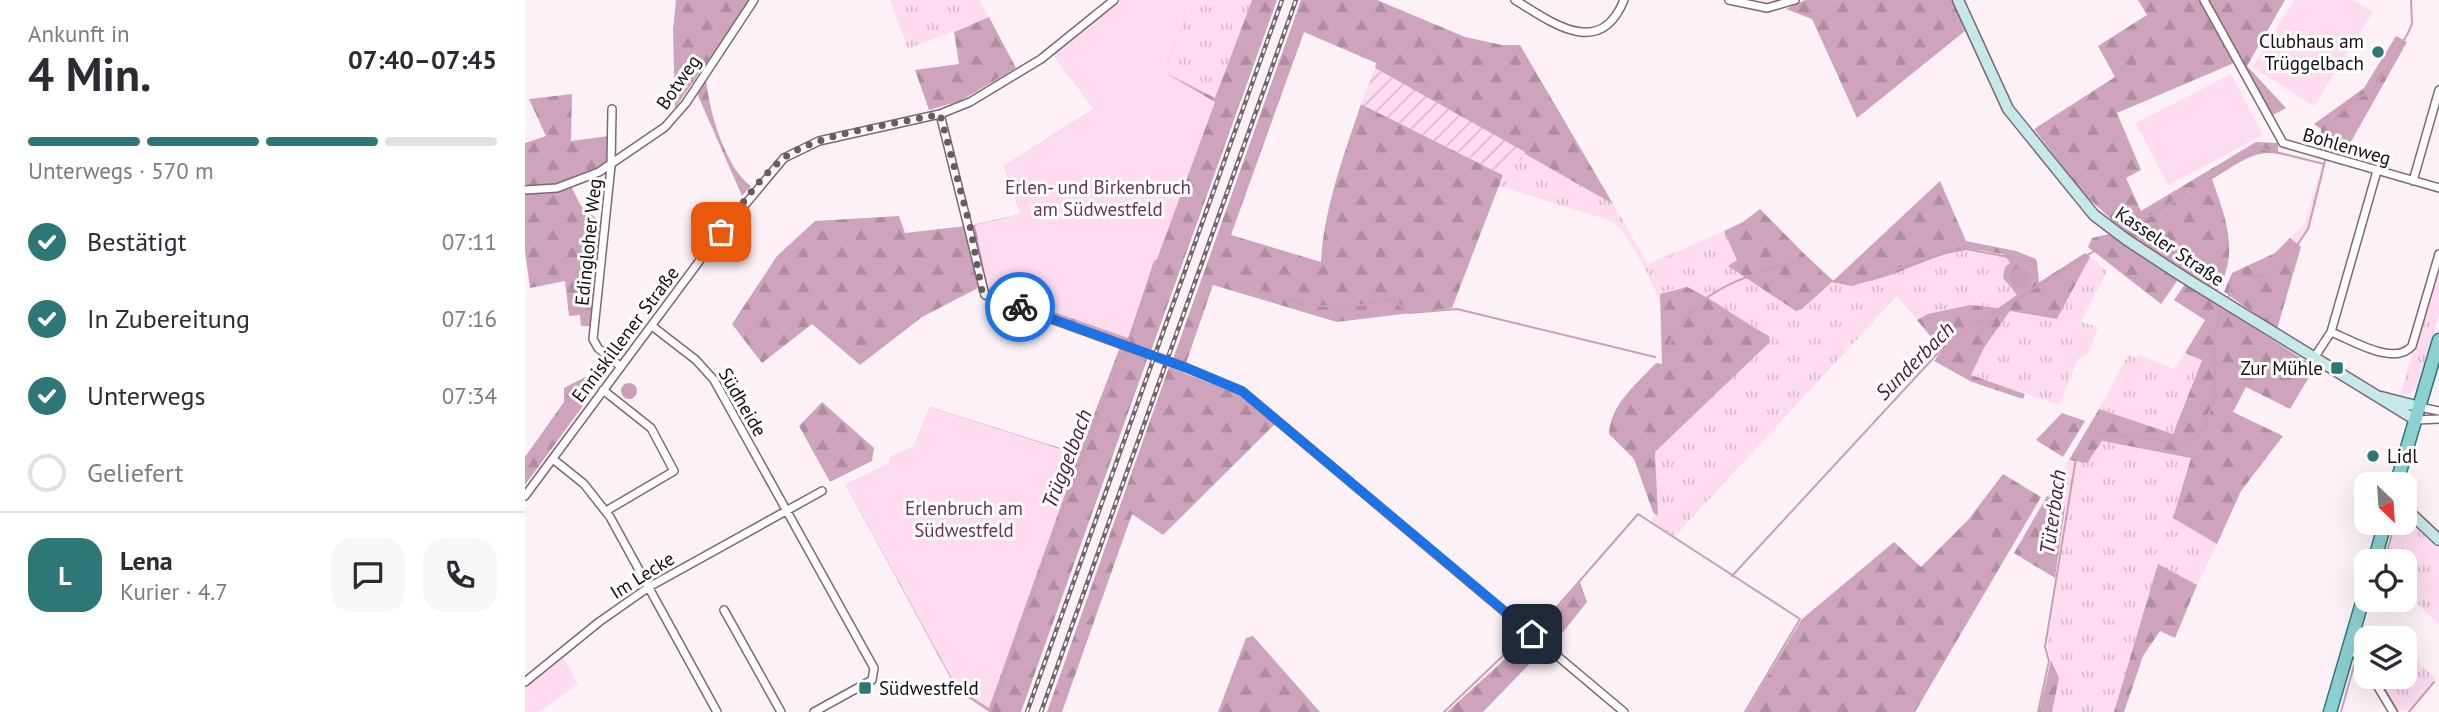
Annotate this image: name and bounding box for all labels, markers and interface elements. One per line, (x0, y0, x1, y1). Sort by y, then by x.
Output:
text: Ankunft in (28, 19, 130, 48)
place label: Clubhaus am Trüggelbach (2259, 29, 2364, 75)
text: 07:40–07:45 (348, 43, 497, 76)
text: 4 Min. (28, 44, 151, 104)
marker: Clubhaus am Trüggelbach (2370, 44, 2386, 60)
street label: Botweg (651, 50, 705, 114)
street label: Bohlenweg (2300, 122, 2394, 170)
text: Unterwegs · 570 m (28, 156, 214, 185)
park label: Erlen- und Birkenbruch am Südwestfeld (1005, 175, 1191, 221)
street label: Edingloher Weg (569, 177, 607, 307)
street label: Kasseler Straße (2111, 201, 2229, 291)
pin (691, 202, 751, 262)
icon: bag (702, 213, 740, 251)
icon: check (28, 223, 66, 261)
text: Bestätigt (87, 225, 187, 258)
text: 07:11 (442, 227, 497, 256)
street label: Enniskillener Straße (566, 261, 684, 407)
courier (985, 272, 1055, 342)
icon: bike (1001, 288, 1039, 326)
icon: check (28, 300, 66, 338)
text: In Zubereitung (87, 302, 250, 335)
text: 07:16 (442, 304, 497, 333)
water label: Sunderbach (1870, 316, 1960, 406)
place label: Zur Mühle (2240, 356, 2323, 380)
marker: Zur Mühle (2329, 360, 2345, 376)
street label: Südheide (714, 363, 772, 441)
icon: check (28, 377, 66, 415)
text: Unterwegs (87, 379, 205, 412)
text: 07:34 (442, 381, 497, 410)
water label: Trüggelbach (1035, 405, 1098, 512)
place label: Lidl (2387, 444, 2418, 468)
marker: Lidl (2365, 448, 2381, 464)
text: Geliefert (87, 456, 184, 489)
water label: Tüterbach (2033, 468, 2072, 556)
north arrow (2354, 472, 2417, 536)
map controls (2354, 472, 2417, 689)
park label: Erlenbruch am Südwestfeld (905, 496, 1023, 542)
button: chat (331, 538, 405, 612)
button: phone (423, 538, 497, 612)
text: Lena (120, 544, 173, 577)
street label: Im Lecke (605, 546, 679, 604)
button: locate (2354, 549, 2417, 612)
text: L (58, 559, 72, 592)
text: Kurier · 4.7 (120, 577, 228, 606)
pin (1502, 604, 1562, 664)
icon: home (1513, 615, 1551, 653)
button: layers (2354, 626, 2417, 689)
place label: Südwestfeld (879, 676, 979, 700)
marker: Südwestfeld (857, 680, 873, 696)

